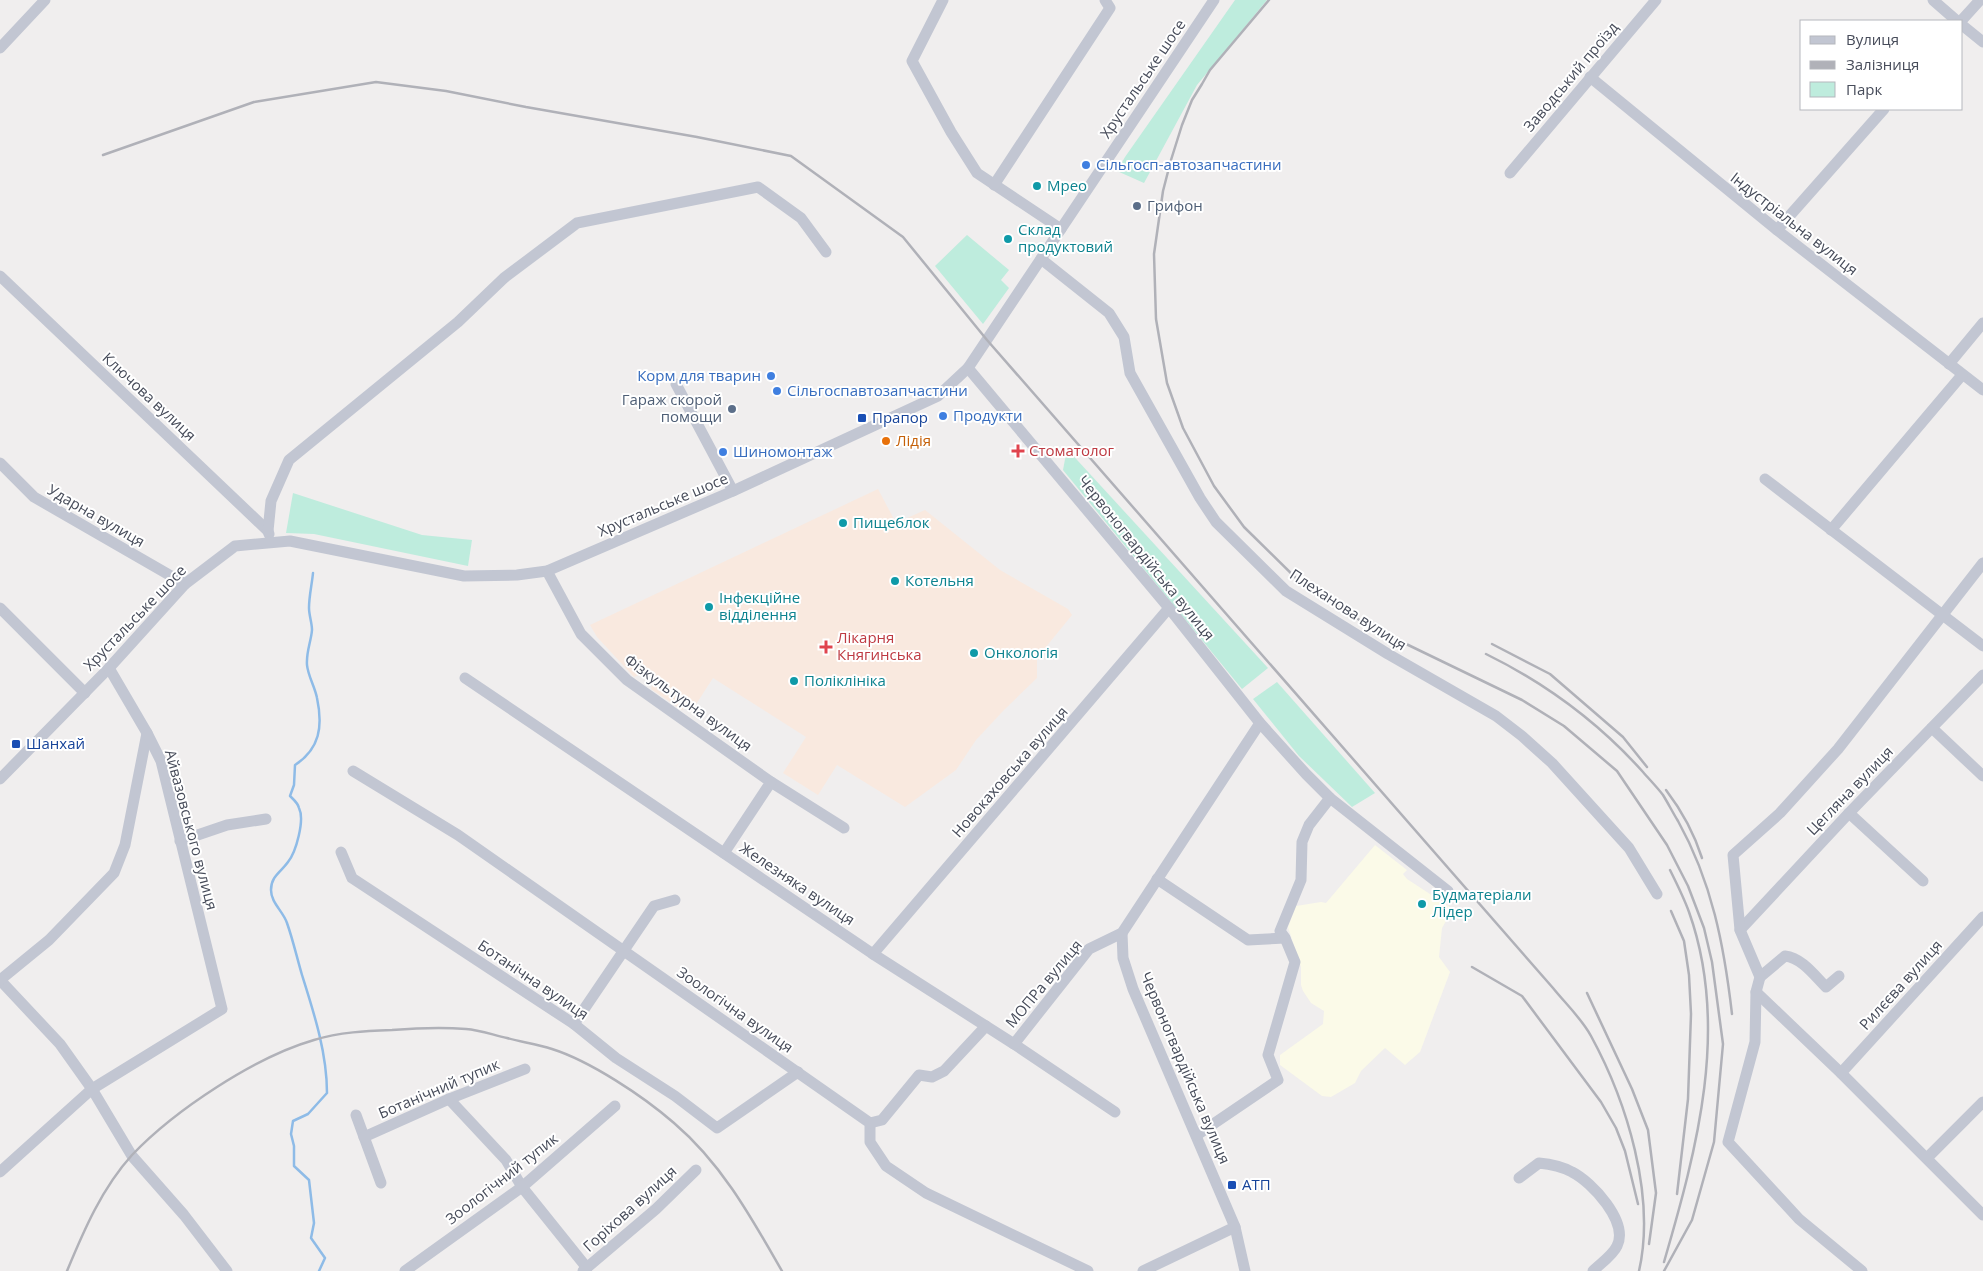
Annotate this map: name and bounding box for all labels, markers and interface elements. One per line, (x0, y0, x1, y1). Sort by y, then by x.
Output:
street label: Хрустальське шосе (1095, 15, 1189, 142)
street label: Заводський проїзд (1518, 17, 1622, 135)
legend (1800, 20, 1963, 110)
text: Вулиця (1846, 29, 1899, 49)
text: Залізниця (1846, 54, 1919, 74)
text: Парк (1846, 79, 1882, 99)
place label: Сільгосп-автозапчастини (1096, 154, 1282, 174)
marker: Сільгосп-автозапчастини (1080, 159, 1092, 171)
street label: Індустріальна вулиця (1727, 167, 1862, 279)
place label: Мрео (1047, 175, 1087, 195)
marker: Мрео (1031, 180, 1043, 192)
place label: Грифон (1147, 195, 1203, 215)
marker: Грифон (1131, 200, 1143, 212)
place label: Склад продуктовий (1018, 219, 1113, 256)
marker: Склад продуктовий (1002, 233, 1014, 245)
street label: Ключова вулиця (99, 348, 201, 445)
place label: Корм для тварин (637, 365, 761, 385)
marker: Корм для тварин (765, 370, 777, 382)
place label: Сільгоспавтозапчастини (787, 380, 968, 400)
marker: Сільгоспавтозапчастини (771, 385, 783, 397)
place label: Гараж скорой помощи (622, 389, 722, 426)
marker: Гараж скорой помощи (726, 403, 738, 415)
place label: Продукти (953, 405, 1023, 425)
place label: Прапор (872, 407, 928, 427)
marker: Продукти (937, 410, 949, 422)
marker: Прапор (856, 412, 868, 424)
place label: Лідія (896, 430, 931, 450)
marker: Лідія (880, 435, 892, 447)
place label: Стоматолог (1029, 440, 1115, 460)
place label: Шиномонтаж (733, 441, 832, 461)
marker: Стоматолог (1011, 444, 1025, 458)
marker: Шиномонтаж (717, 446, 729, 458)
street label: Хрустальське шосе (595, 468, 731, 541)
street label: Червоногвардійська вулиця (1074, 471, 1220, 644)
street label: Ударна вулиця (44, 479, 149, 551)
place label: Пищеблок (853, 512, 930, 532)
marker: Пищеблок (837, 517, 849, 529)
street label: Хрустальське шосе (79, 560, 190, 674)
street label: Плеханова вулиця (1286, 564, 1411, 654)
place label: Котельня (905, 570, 974, 590)
marker: Котельня (889, 575, 901, 587)
place label: Інфекційне відділення (719, 587, 800, 624)
marker: Інфекційне відділення (703, 601, 715, 613)
place label: Лікарня Княгинська (837, 627, 922, 664)
marker: Лікарня Княгинська (819, 640, 833, 654)
place label: Онкологія (984, 642, 1058, 662)
marker: Онкологія (968, 647, 980, 659)
street label: Фізкультурна вулиця (621, 649, 756, 755)
place label: Поліклініка (804, 670, 886, 690)
marker: Поліклініка (788, 675, 800, 687)
street label: Новокаховська вулиця (947, 702, 1072, 841)
place label: Шанхай (26, 733, 85, 753)
marker: Шанхай (10, 738, 22, 750)
street label: Цегляна вулиця (1802, 741, 1897, 839)
street label: Айвазовського вулиця (161, 747, 223, 912)
street label: Железняка вулиця (736, 837, 859, 929)
place label: Будматеріали Лідер (1432, 884, 1532, 921)
marker: Будматеріали Лідер (1416, 898, 1428, 910)
street label: Ботанічна вулиця (474, 935, 593, 1024)
street label: МОПРа вулиця (1000, 935, 1086, 1032)
street label: Рилєєва вулиця (1854, 935, 1946, 1034)
street label: Зоологічна вулиця (674, 962, 798, 1057)
street label: Червоногвардійська вулиця (1136, 969, 1235, 1167)
street label: Ботанічний тупик (375, 1053, 502, 1123)
street label: Зоологічний тупик (441, 1128, 562, 1228)
street label: Горіхова вулиця (578, 1161, 680, 1256)
place label: АТП (1242, 1174, 1271, 1194)
marker: АТП (1226, 1179, 1238, 1191)

